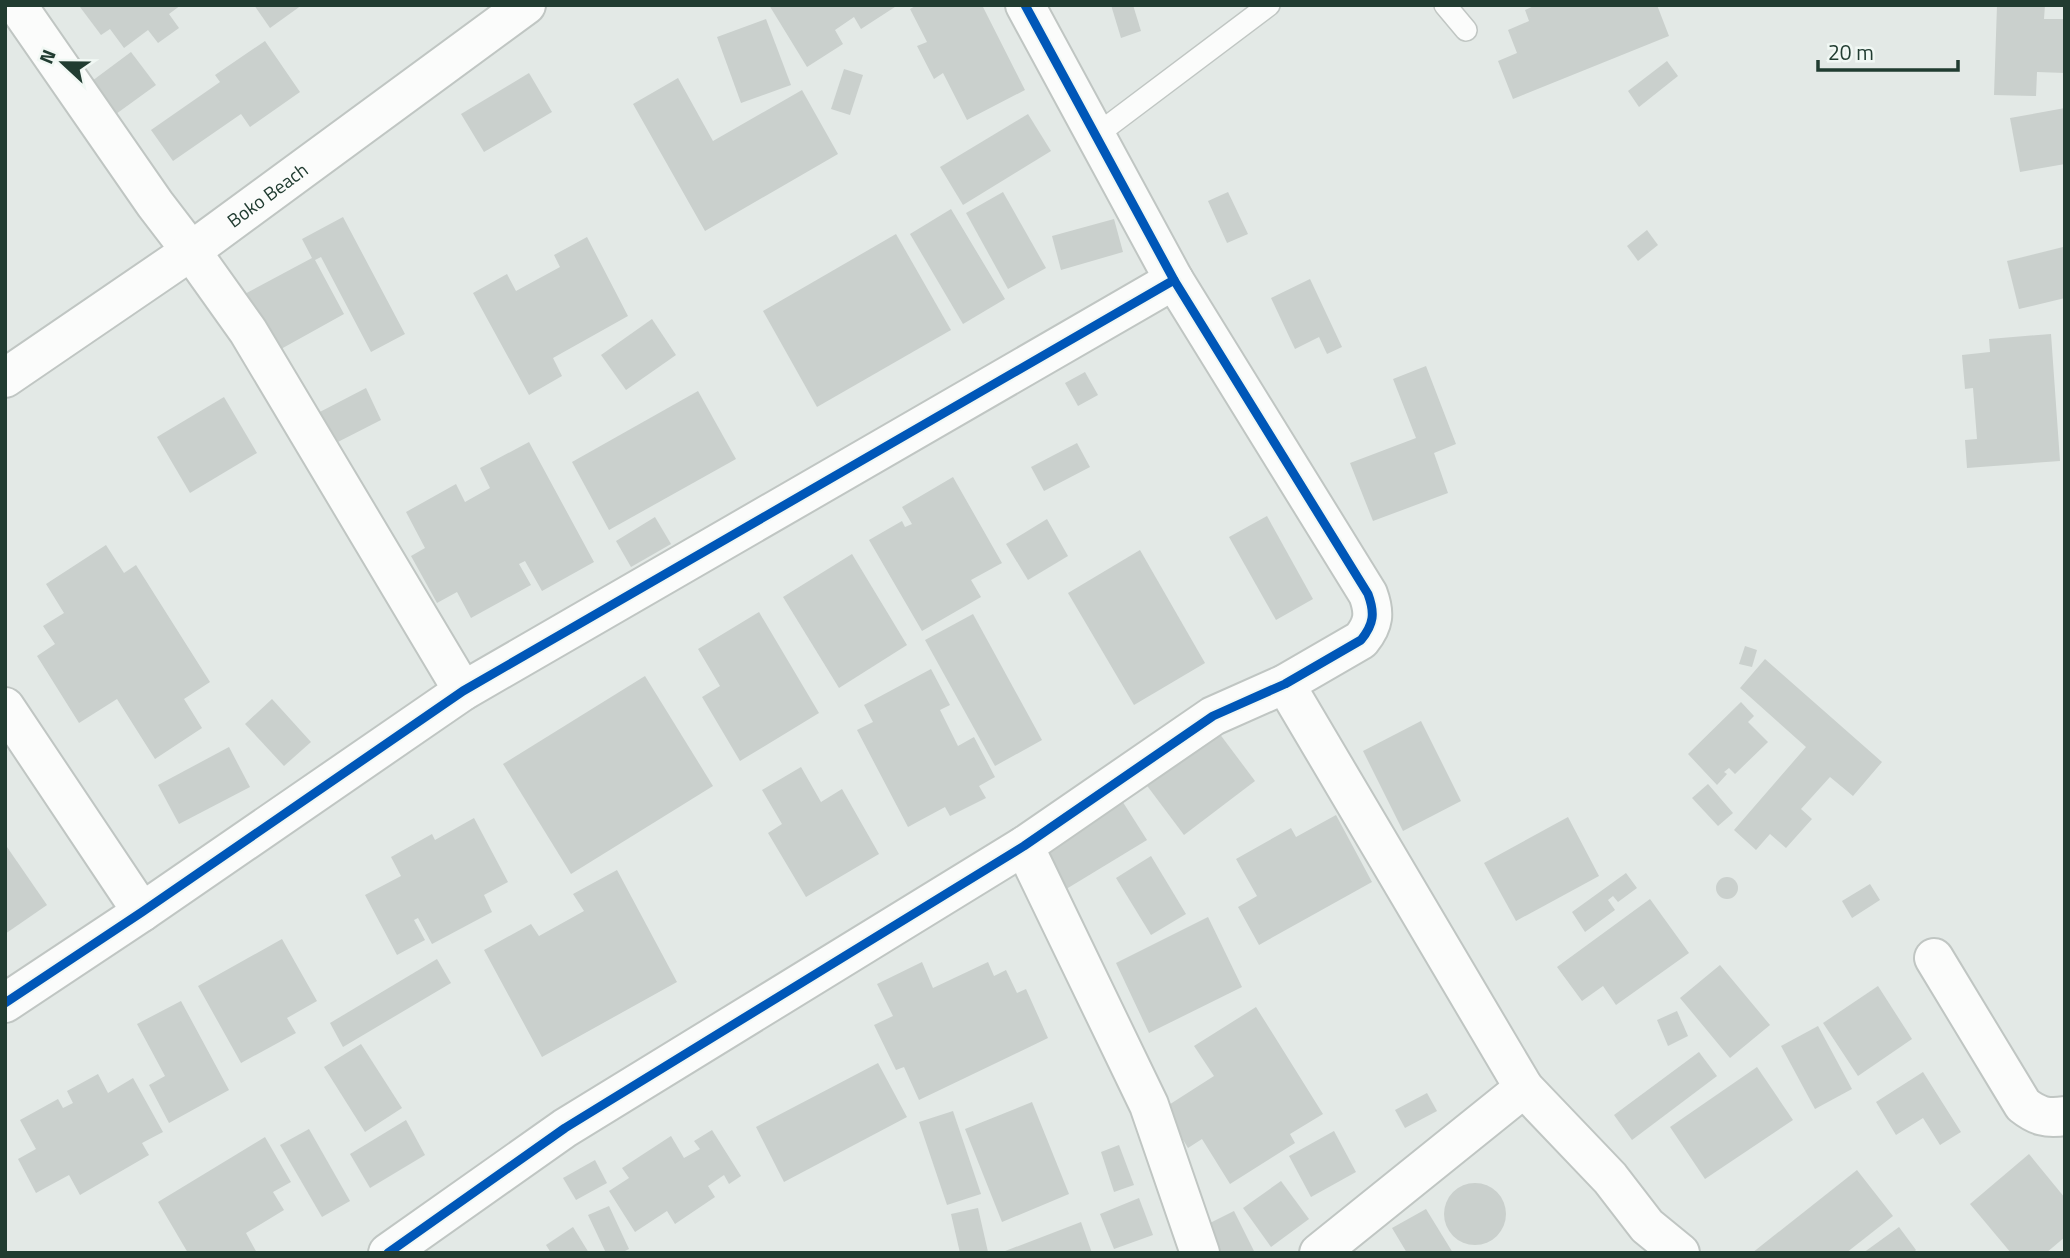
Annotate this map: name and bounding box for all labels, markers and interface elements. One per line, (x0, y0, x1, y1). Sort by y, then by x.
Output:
north arrow (28, 28, 98, 98)
scale bar (1818, 28, 1958, 72)
text: 20 m (1828, 36, 1874, 68)
text: N (31, 45, 63, 68)
street label: Boko Beach (221, 155, 314, 234)

